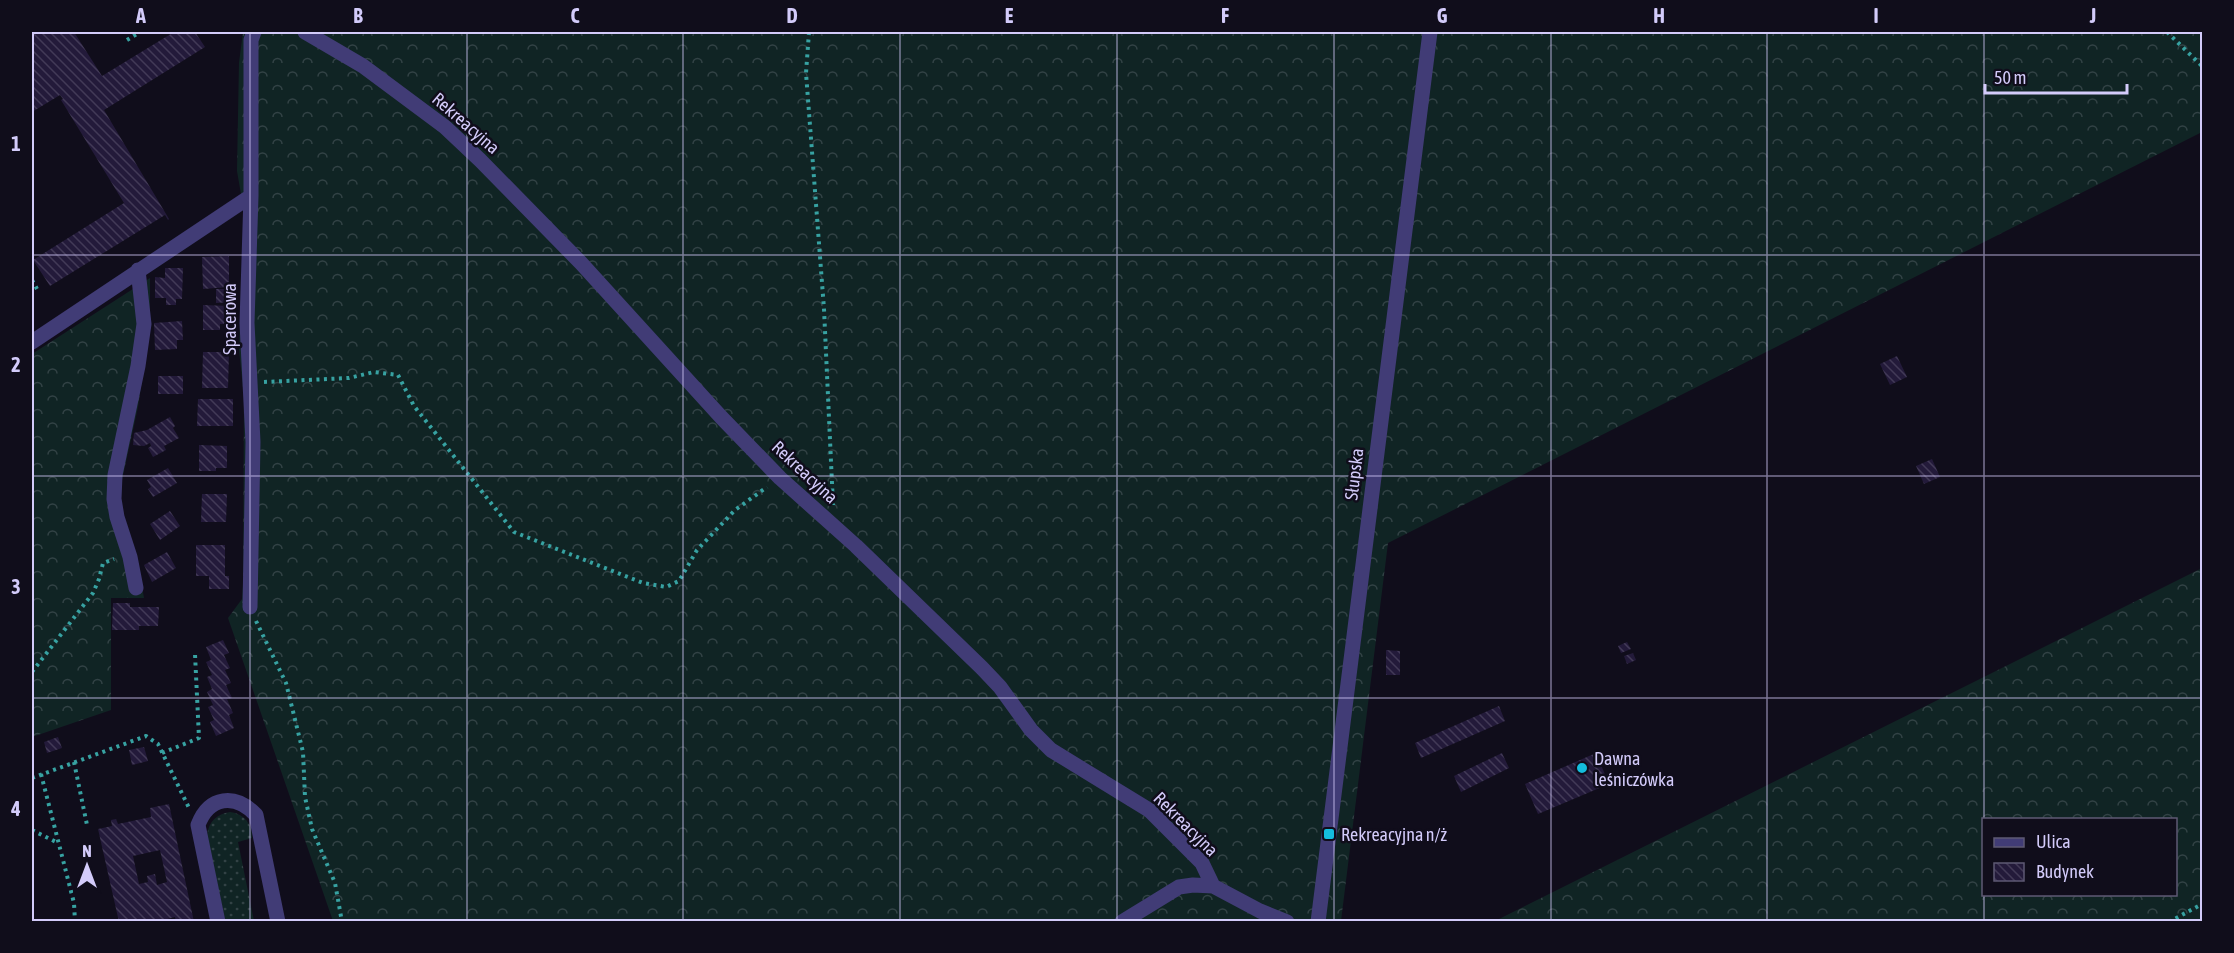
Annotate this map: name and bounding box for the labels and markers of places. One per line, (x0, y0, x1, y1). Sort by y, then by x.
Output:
place label: Dawna leśniczówka (1594, 748, 1674, 790)
marker: Dawna leśniczówka (1575, 761, 1589, 775)
place label: Rekreacyjna n/ż (1341, 824, 1448, 845)
marker: Rekreacyjna n/ż (1322, 827, 1336, 841)

